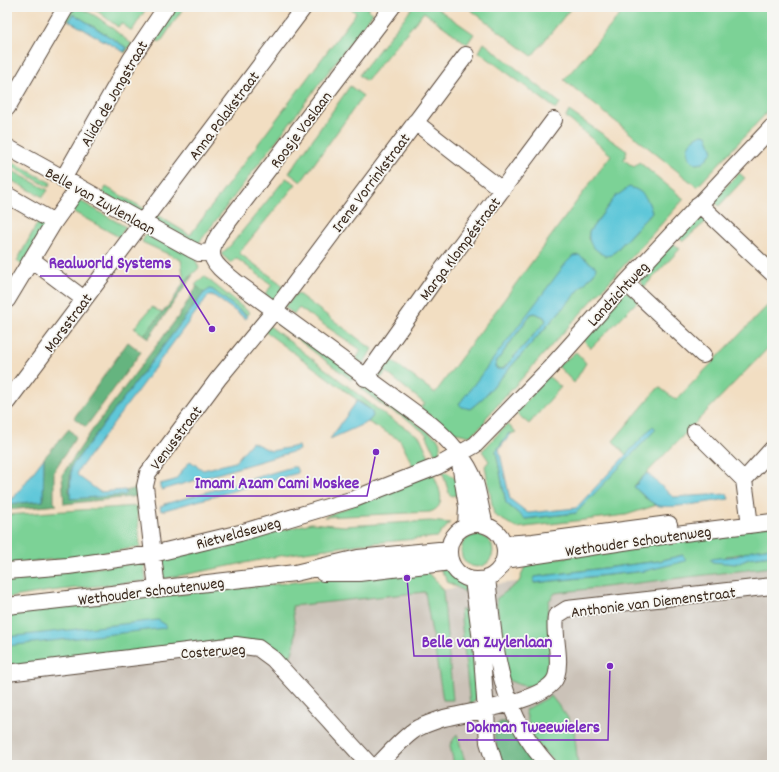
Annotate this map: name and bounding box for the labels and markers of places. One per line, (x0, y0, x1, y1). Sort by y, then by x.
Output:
callout: Realworld Systems (40, 247, 179, 276)
callout: Imami Azam Cami Moskee (186, 467, 367, 496)
callout: Belle van Zuylenlaan (414, 627, 561, 656)
callout: Dokman Tweewielers (458, 711, 608, 740)

